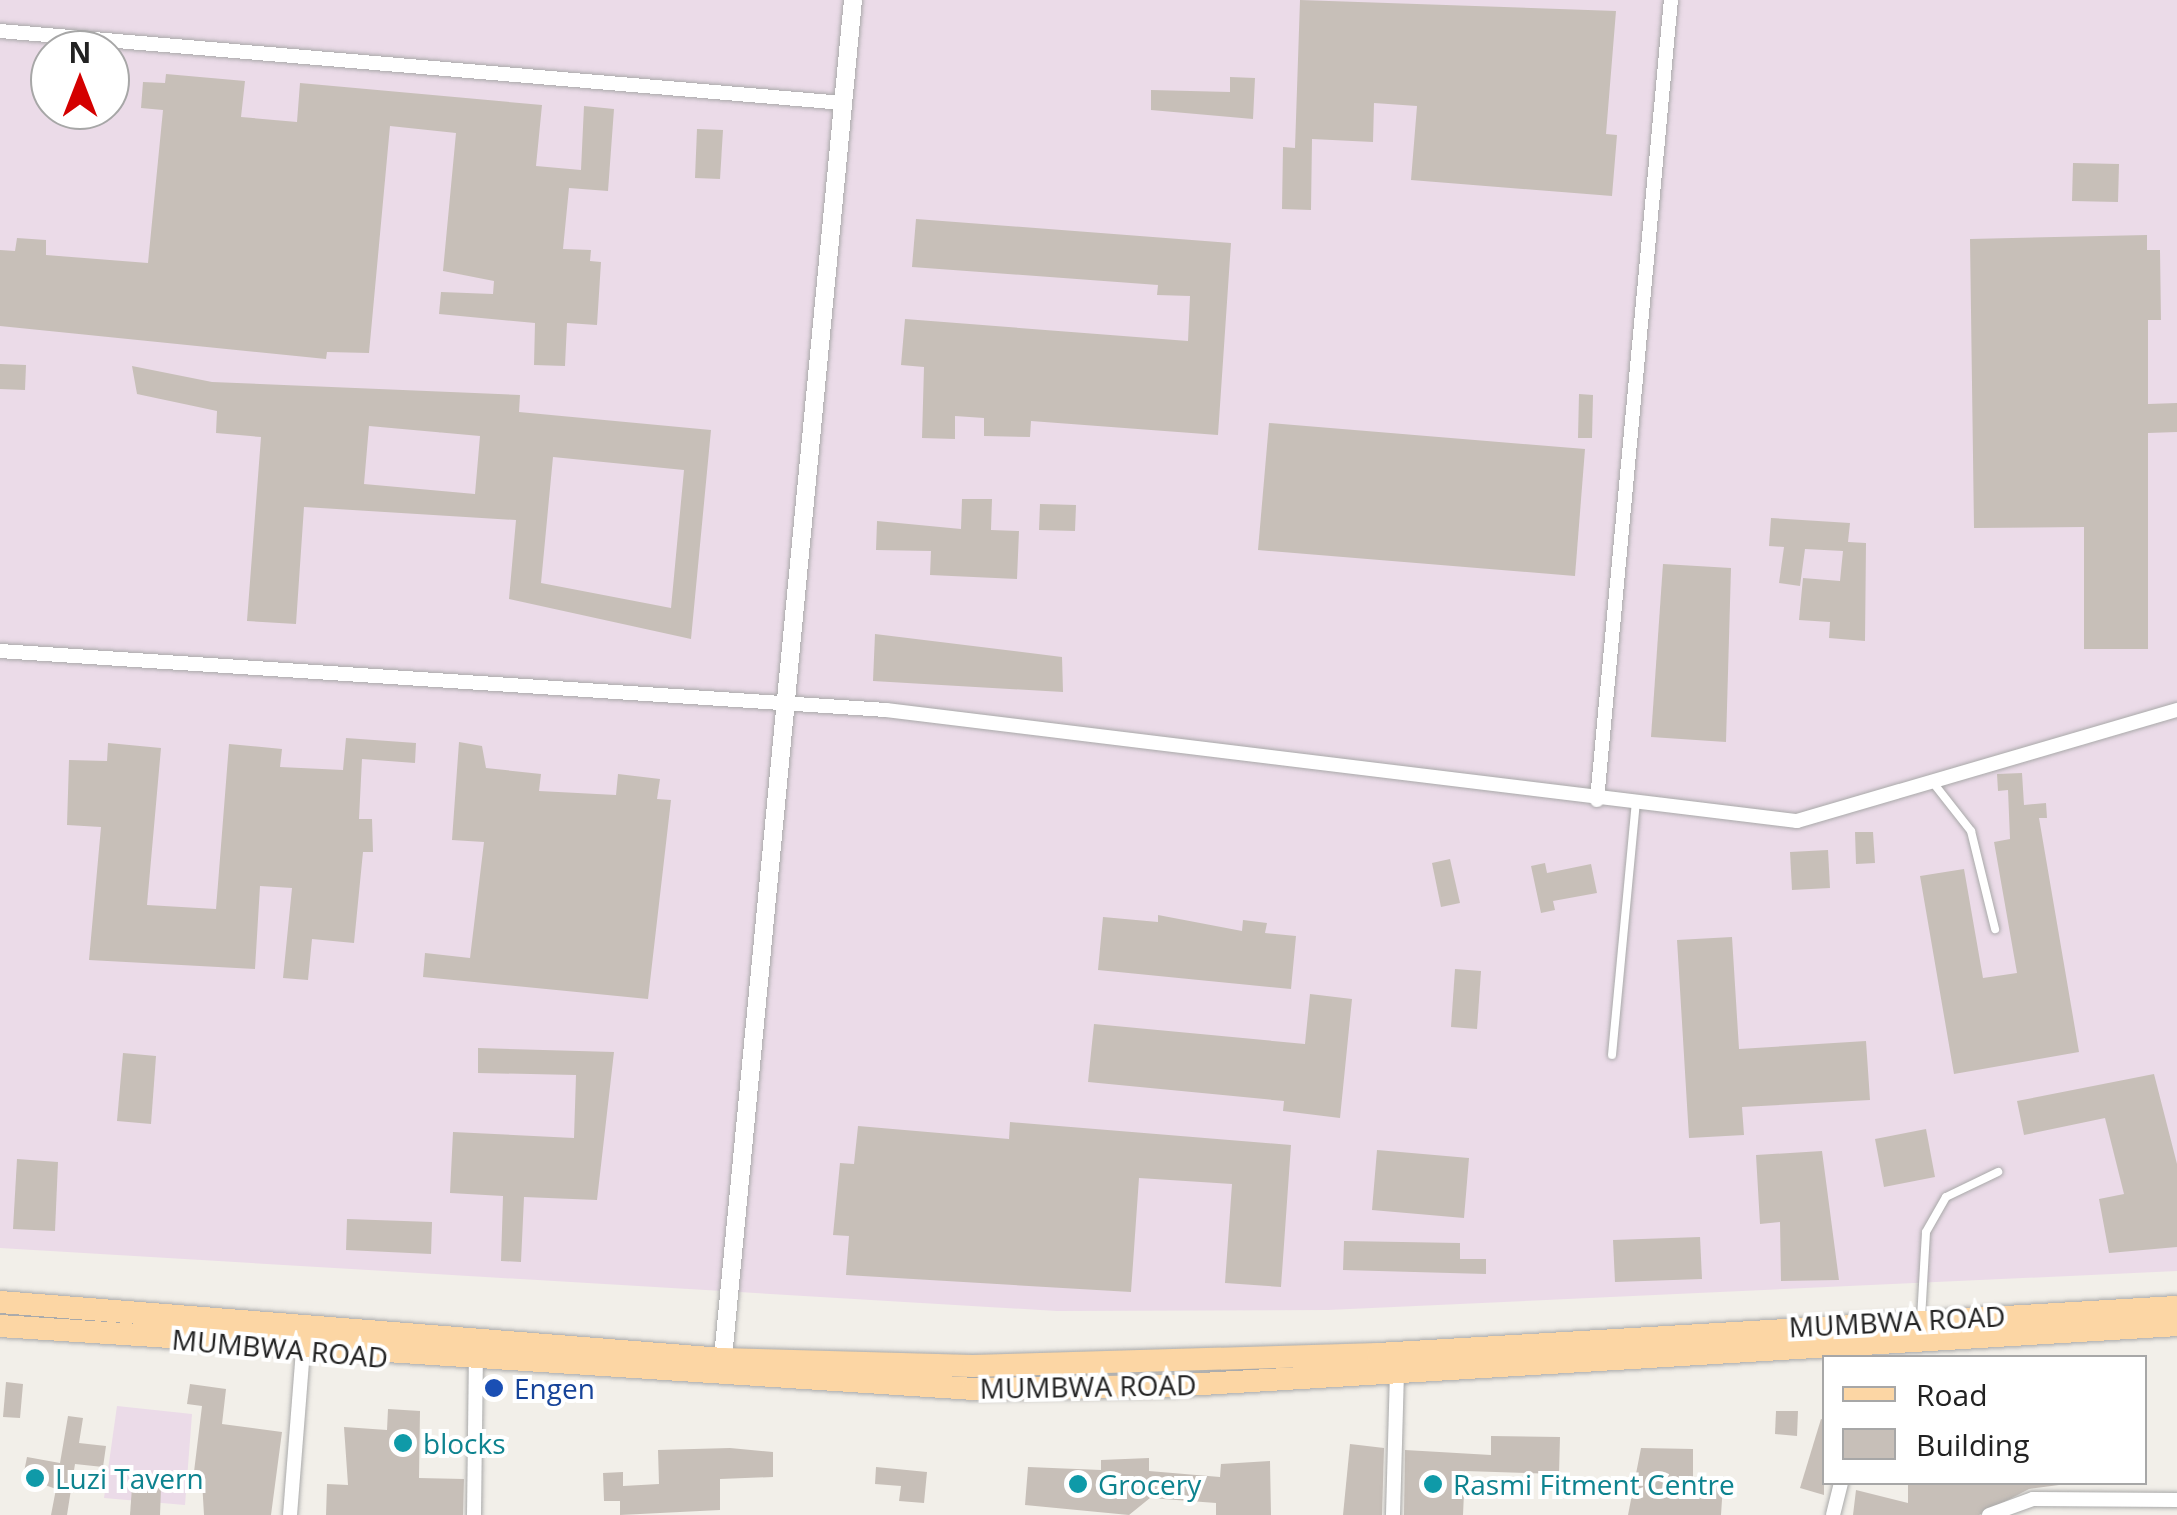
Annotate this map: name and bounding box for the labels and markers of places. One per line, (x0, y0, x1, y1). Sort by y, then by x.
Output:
place label: Engen (514, 1371, 595, 1405)
marker: Engen (483, 1377, 505, 1399)
place label: blocks (423, 1426, 506, 1460)
marker: blocks (392, 1432, 414, 1454)
place label: Luzi Tavern (55, 1461, 204, 1495)
marker: Luzi Tavern (24, 1467, 46, 1489)
place label: Grocery (1098, 1467, 1201, 1501)
place label: Rasmi Fitment Centre (1453, 1467, 1735, 1501)
marker: Grocery (1067, 1473, 1089, 1495)
marker: Rasmi Fitment Centre (1422, 1473, 1444, 1495)

